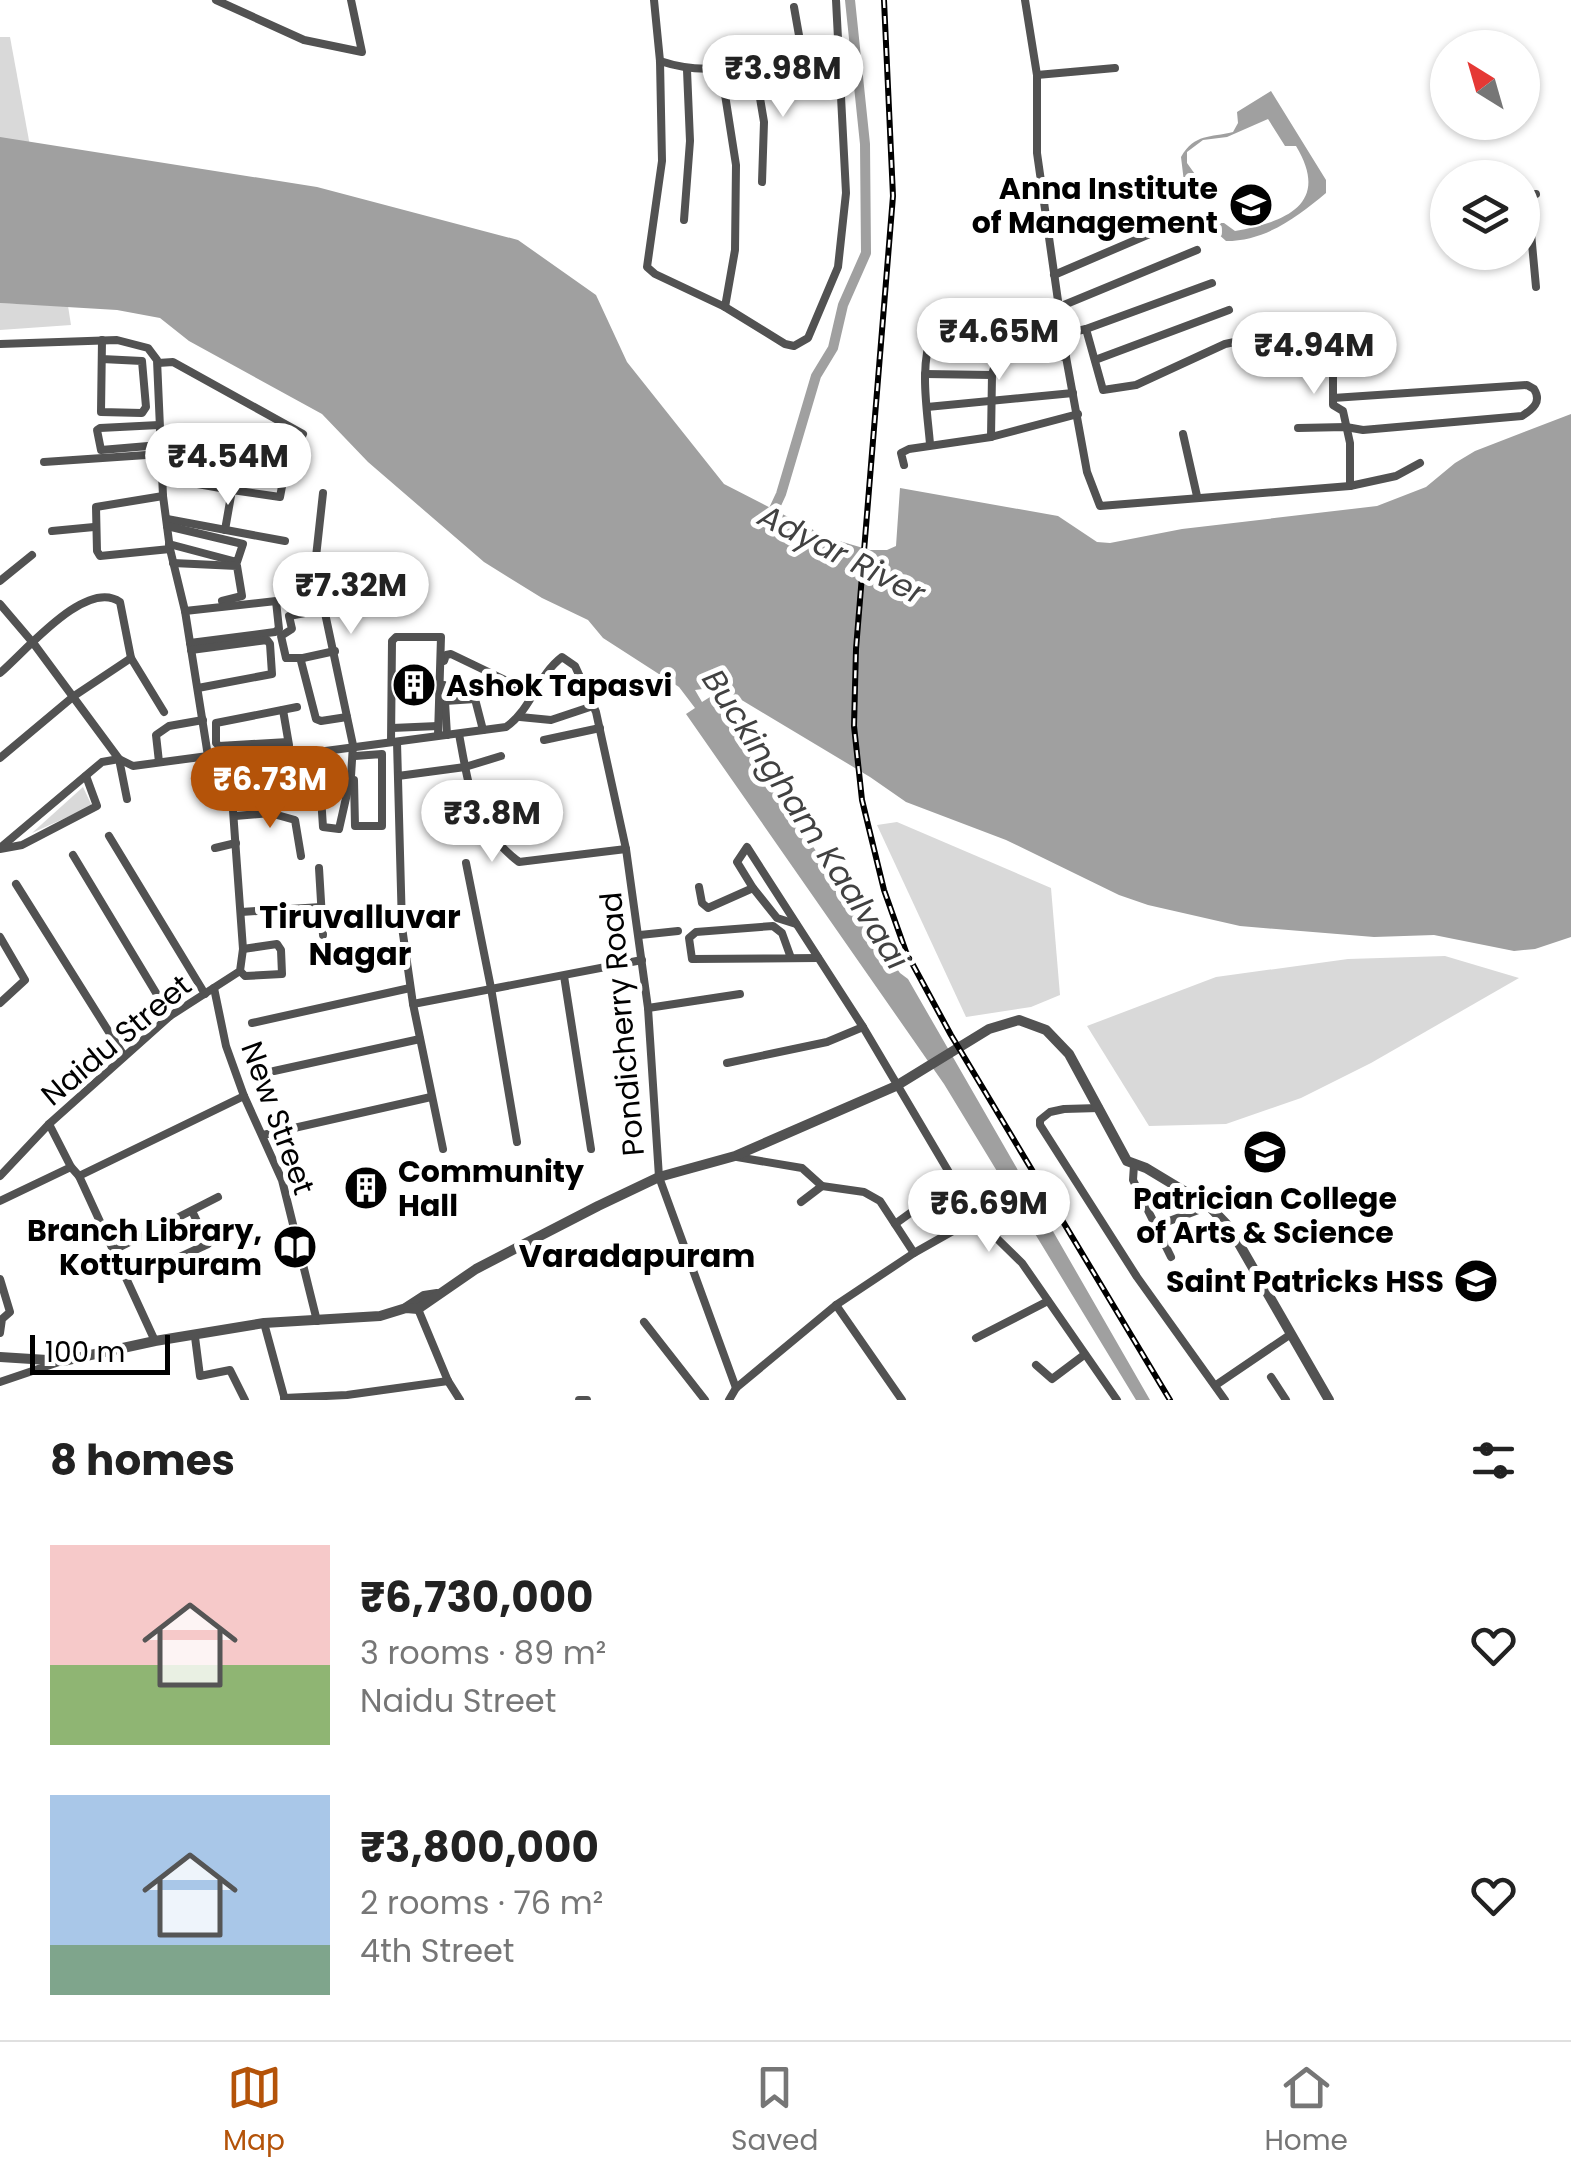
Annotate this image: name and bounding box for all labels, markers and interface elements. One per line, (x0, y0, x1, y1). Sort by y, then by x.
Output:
north arrow (1430, 30, 1540, 140)
map controls (1430, 30, 1540, 270)
pin: ₹3.98M (702, 35, 864, 120)
text: ₹3.98M (724, 45, 842, 90)
button: layers (1430, 160, 1540, 270)
place label: Anna Institute of Management (972, 167, 1218, 244)
school or university icon: Anna Institute of Management (1228, 182, 1274, 228)
pin: ₹4.65M (918, 298, 1080, 383)
text: ₹4.65M (939, 308, 1059, 353)
pin: ₹4.94M (1233, 312, 1395, 397)
text: ₹4.94M (1254, 322, 1374, 367)
pin: ₹4.54M (147, 423, 309, 508)
text: ₹4.54M (167, 433, 289, 478)
water label: Adyar River (750, 492, 934, 616)
pin: ₹7.32M (270, 552, 432, 637)
text: ₹7.32M (295, 562, 407, 607)
water label: Buckingham Kaalvaai (692, 660, 921, 979)
building icon: Ashok Tapasvi (391, 662, 437, 708)
place label: Ashok Tapasvi (446, 664, 672, 707)
pin: ₹6.73M (189, 746, 351, 831)
text: ₹6.73M (213, 756, 327, 801)
pin: ₹3.8M (422, 780, 562, 865)
text: ₹3.8M (443, 790, 541, 835)
street label: Pondicherry Road (589, 890, 655, 1158)
district label: Tiruvalluvar Nagar (259, 894, 461, 976)
street label: Naidu Street (32, 964, 200, 1116)
street label: New Street (230, 1035, 326, 1201)
school or university icon: Patrician College of Arts & Science (1242, 1129, 1288, 1175)
place label: Community Hall (398, 1150, 584, 1227)
building icon: Community Hall (343, 1165, 389, 1211)
pin: ₹6.69M (908, 1170, 1070, 1255)
place label: Patrician College of Arts & Science (1133, 1177, 1397, 1254)
text: ₹6.69M (930, 1180, 1048, 1225)
place label: Branch Library, Kotturpuram (27, 1209, 262, 1286)
library icon: Branch Library, Kotturpuram (272, 1224, 318, 1270)
district label: Varadapuram (519, 1233, 755, 1278)
school or university icon: Saint Patricks HSS (1453, 1258, 1499, 1304)
place label: Saint Patricks HSS (1166, 1260, 1444, 1303)
scale bar (30, 1330, 170, 1374)
text: 100 m (45, 1333, 125, 1372)
text: 8 homes (50, 1431, 235, 1490)
icon: filters (1466, 1433, 1521, 1488)
text: ₹6,730,000 (360, 1568, 593, 1627)
icon: home (130, 1585, 250, 1705)
icon: heart (1466, 1618, 1521, 1673)
text: 3 rooms · 89 m² (360, 1630, 606, 1675)
text: Naidu Street (360, 1678, 556, 1723)
text: ₹3,800,000 (360, 1818, 599, 1877)
icon: home (130, 1835, 250, 1955)
icon: heart (1466, 1868, 1521, 1923)
text: 2 rooms · 76 m² (360, 1880, 603, 1925)
text: 4th Street (360, 1928, 515, 1973)
tab: Map (223, 2060, 285, 2162)
tab: Saved (731, 2060, 818, 2162)
tab: Home (1264, 2060, 1348, 2162)

